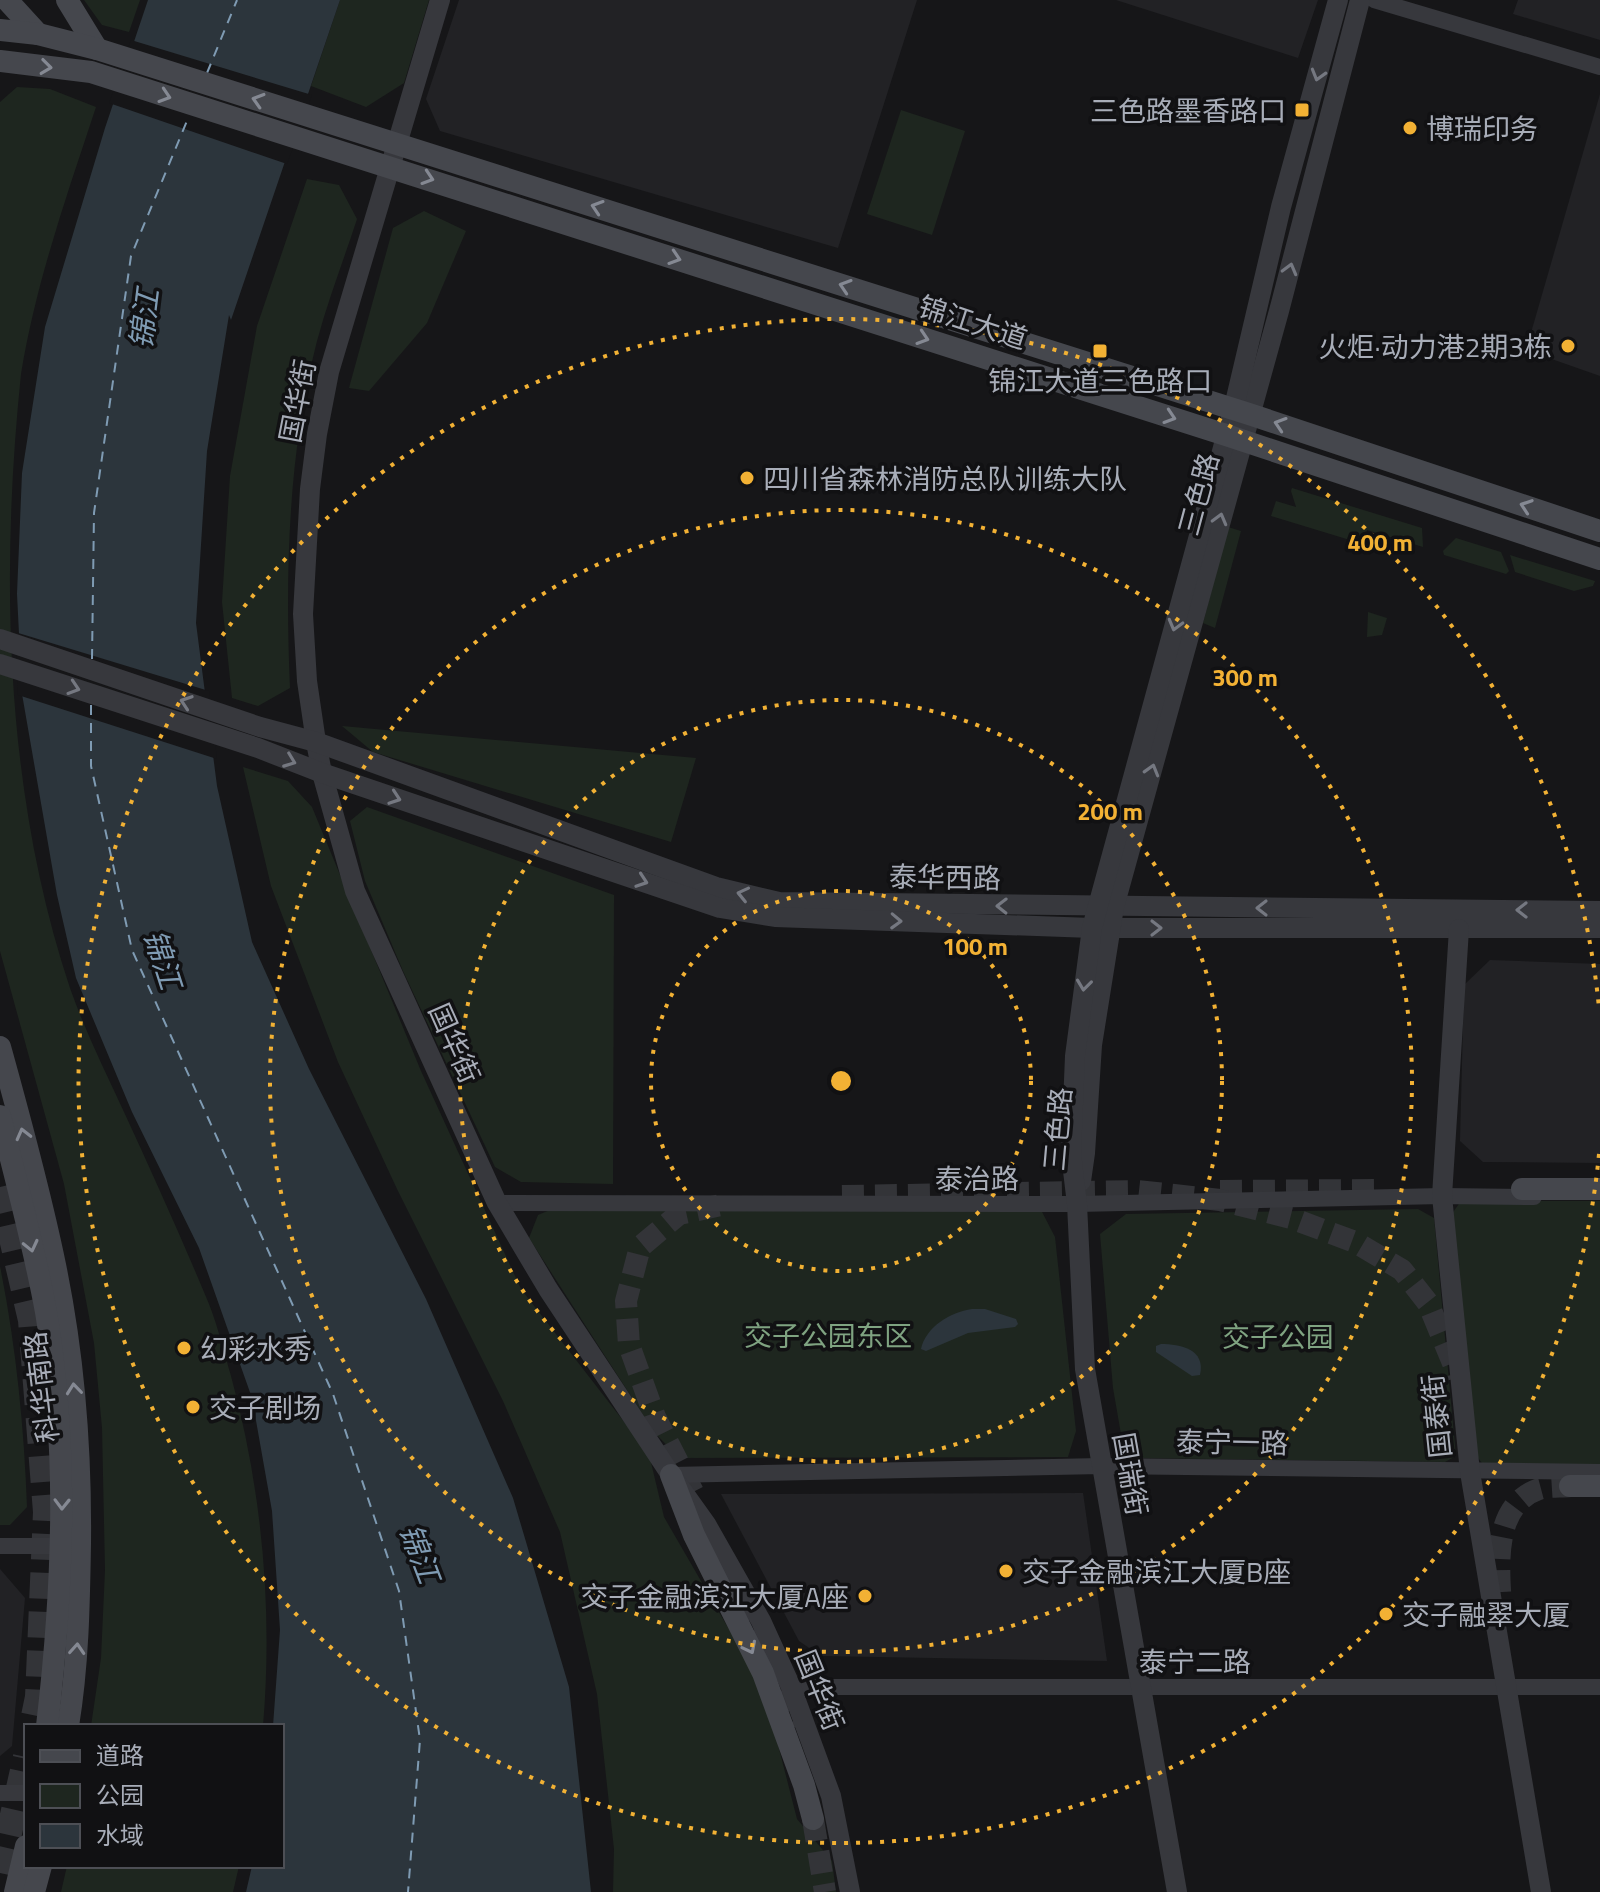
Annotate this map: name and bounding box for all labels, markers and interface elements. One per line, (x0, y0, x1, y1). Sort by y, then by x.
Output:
one-way arrow (39, 58, 52, 75)
one-way arrow (1311, 68, 1327, 82)
one-way arrow (158, 87, 172, 103)
place label: 三色路墨香路口 (1090, 89, 1286, 132)
one-way arrow (252, 93, 265, 109)
marker: 三色路墨香路口 (1293, 101, 1311, 119)
place label: 博瑞印务 (1426, 107, 1538, 150)
marker: 博瑞印务 (1401, 119, 1419, 137)
one-way arrow (420, 169, 434, 185)
one-way arrow (591, 201, 605, 217)
one-way arrow (668, 249, 682, 265)
one-way arrow (1281, 262, 1298, 276)
one-way arrow (839, 279, 852, 295)
water label: 锦江 (118, 283, 171, 352)
street label: 锦江大道 (913, 284, 1033, 360)
place label: 火炬·动力港2期3栋 (1319, 325, 1552, 368)
one-way arrow (915, 329, 929, 345)
marker: 火炬·动力港2期3栋 (1559, 337, 1577, 355)
marker: 锦江大道三色路口 (1091, 342, 1109, 360)
street label: 国华街 (268, 356, 326, 446)
place label: 锦江大道三色路口 (988, 359, 1212, 402)
one-way arrow (1163, 408, 1177, 424)
one-way arrow (1273, 417, 1287, 433)
street label: 三色路 (1166, 448, 1230, 540)
place label: 四川省森林消防总队训练大队 (763, 457, 1127, 500)
marker: 四川省森林消防总队训练大队 (738, 469, 756, 487)
one-way arrow (1520, 500, 1534, 516)
one-way arrow (1211, 513, 1228, 527)
text: 400 m (1347, 524, 1413, 560)
one-way arrow (1168, 617, 1184, 631)
text: 300 m (1212, 659, 1278, 695)
one-way arrow (66, 679, 80, 695)
one-way arrow (180, 695, 194, 711)
one-way arrow (282, 751, 296, 767)
one-way arrow (1143, 764, 1160, 778)
one-way arrow (388, 788, 402, 804)
text: 200 m (1077, 793, 1143, 829)
street label: 泰华西路 (889, 855, 1001, 899)
one-way arrow (634, 872, 648, 888)
one-way arrow (737, 886, 750, 903)
one-way arrow (995, 897, 1008, 915)
one-way arrow (1255, 900, 1268, 917)
one-way arrow (1515, 901, 1528, 919)
one-way arrow (890, 913, 903, 930)
one-way arrow (1150, 919, 1163, 937)
water label: 锦江 (132, 923, 195, 997)
text: 100 m (942, 928, 1008, 964)
one-way arrow (1076, 979, 1093, 992)
street label: 国华街 (418, 996, 492, 1090)
centre of rings (827, 1067, 855, 1095)
street label: 三色路 (1032, 1085, 1082, 1173)
one-way arrow (16, 1128, 33, 1142)
street label: 泰治路 (935, 1157, 1019, 1200)
one-way arrow (22, 1239, 39, 1252)
park label: 交子公园东区 (744, 1314, 912, 1357)
park label: 交子公园 (1222, 1315, 1334, 1358)
place label: 幻彩水秀 (200, 1327, 312, 1370)
street label: 科华南路 (13, 1329, 69, 1445)
marker: 幻彩水秀 (175, 1339, 193, 1357)
street label: 国泰街 (1410, 1372, 1462, 1460)
one-way arrow (65, 1382, 82, 1395)
place label: 交子剧场 (209, 1386, 321, 1429)
marker: 交子剧场 (184, 1398, 202, 1416)
street label: 泰宁一路 (1176, 1420, 1288, 1464)
street label: 国瑞街 (1103, 1429, 1159, 1519)
one-way arrow (53, 1498, 71, 1511)
water label: 锦江 (388, 1517, 453, 1592)
place label: 交子金融滨江大厦B座 (1022, 1550, 1291, 1593)
marker: 交子金融滨江大厦B座 (997, 1562, 1015, 1580)
place label: 交子金融滨江大厦A座 (580, 1575, 849, 1618)
marker: 交子金融滨江大厦A座 (856, 1587, 874, 1605)
place label: 交子融翠大厦 (1402, 1593, 1570, 1636)
marker: 交子融翠大厦 (1377, 1605, 1395, 1623)
one-way arrow (741, 1639, 756, 1654)
street label: 泰宁二路 (1139, 1640, 1251, 1683)
one-way arrow (68, 1642, 85, 1655)
street label: 国华街 (784, 1643, 856, 1737)
legend (24, 1724, 284, 1868)
text: 道路 (96, 1737, 144, 1773)
text: 公园 (96, 1777, 144, 1813)
text: 水域 (96, 1817, 144, 1853)

